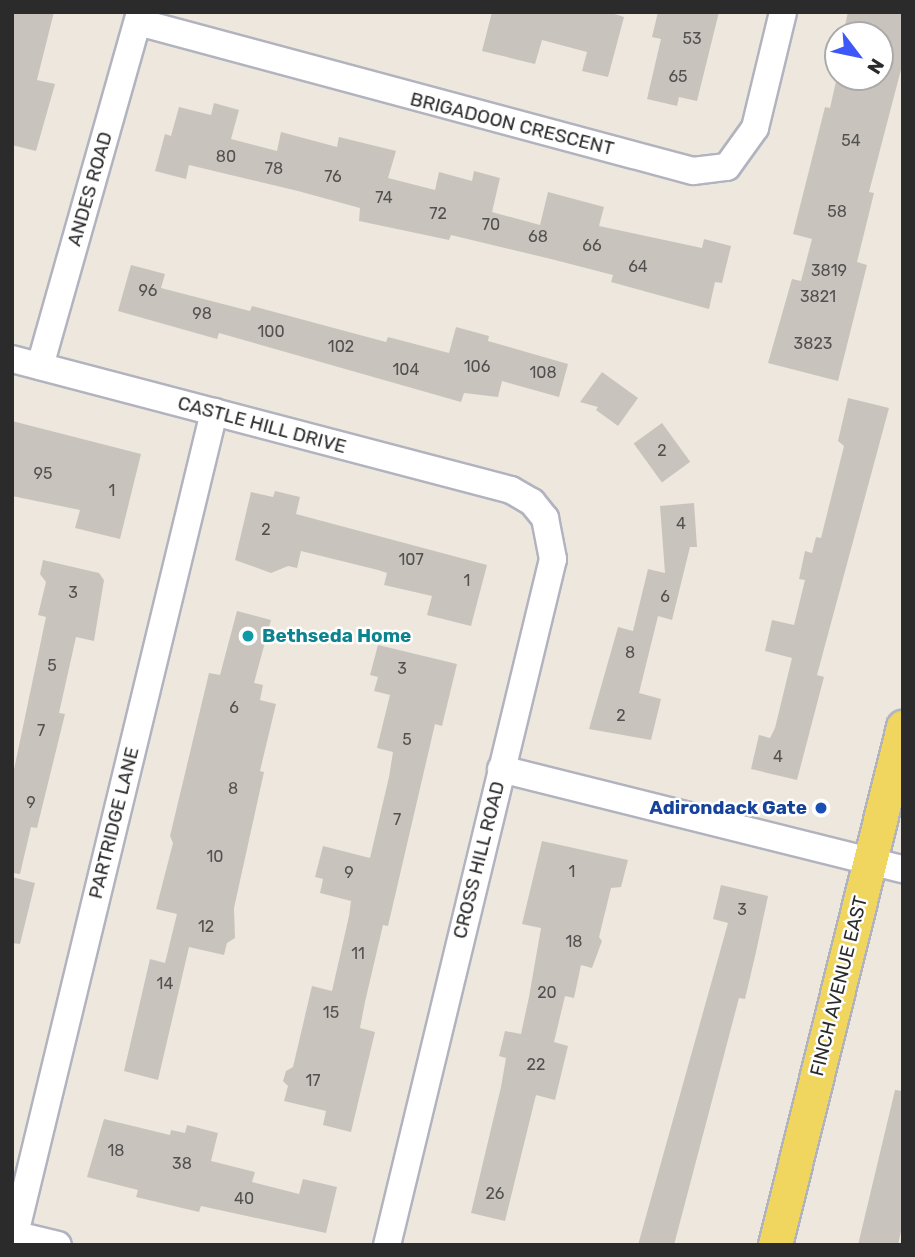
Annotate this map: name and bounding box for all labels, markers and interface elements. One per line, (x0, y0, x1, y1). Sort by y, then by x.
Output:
north arrow (824, 21, 894, 91)
house number: 53 (682, 29, 702, 49)
text: N (862, 54, 889, 78)
house number: 65 (668, 67, 688, 87)
street label: BRIGADOON CRESCENT (408, 88, 616, 160)
street label: ANDES ROAD (63, 129, 117, 249)
house number: 54 (841, 131, 861, 151)
house number: 80 (216, 147, 236, 167)
house number: 78 (265, 159, 283, 179)
house number: 76 (324, 167, 342, 187)
house number: 74 (375, 188, 393, 208)
house number: 58 (827, 202, 847, 222)
house number: 72 (429, 204, 447, 224)
house number: 70 (482, 215, 500, 235)
house number: 68 (528, 227, 548, 247)
house number: 66 (582, 236, 602, 256)
house number: 64 (628, 257, 648, 277)
house number: 3819 (811, 261, 847, 281)
house number: 96 (139, 281, 157, 301)
house number: 3821 (800, 287, 836, 307)
house number: 98 (192, 304, 212, 324)
house number: 100 (257, 322, 285, 342)
house number: 3823 (794, 334, 832, 354)
house number: 102 (328, 337, 354, 357)
house number: 106 (464, 357, 490, 377)
house number: 104 (393, 360, 419, 380)
house number: 108 (529, 363, 557, 383)
street label: CASTLE HILL DRIVE (175, 391, 349, 459)
house number: 2 (657, 441, 667, 461)
house number: 95 (34, 464, 52, 484)
house number: 1 (109, 481, 115, 501)
house number: 4 (676, 514, 686, 534)
house number: 2 (261, 520, 271, 540)
house number: 107 (398, 550, 424, 570)
house number: 1 (464, 571, 470, 591)
house number: 3 (68, 583, 78, 603)
house number: 6 (660, 587, 670, 607)
place label: Bethseda Home (262, 625, 411, 647)
marker: Bethseda Home (240, 628, 256, 644)
house number: 8 (625, 643, 635, 663)
house number: 5 (47, 656, 57, 676)
house number: 3 (397, 659, 407, 679)
house number: 6 (229, 698, 239, 718)
house number: 2 (616, 706, 626, 726)
house number: 7 (37, 721, 45, 741)
house number: 5 (402, 730, 412, 750)
street label: PARTRIDGE LANE (84, 745, 144, 901)
house number: 4 (773, 747, 783, 767)
house number: 8 (228, 779, 238, 799)
street label: CROSS HILL ROAD (448, 779, 510, 941)
house number: 9 (26, 793, 36, 813)
place label: Adirondack Gate (649, 797, 807, 819)
marker: Adirondack Gate (813, 800, 829, 816)
house number: 7 (393, 810, 401, 830)
house number: 10 (206, 847, 224, 867)
house number: 1 (569, 862, 575, 882)
house number: 9 (344, 863, 354, 883)
street label: FINCH AVENUE EAST (805, 893, 873, 1079)
house number: 3 (737, 900, 747, 920)
house number: 12 (198, 917, 214, 937)
house number: 18 (565, 932, 583, 952)
house number: 11 (351, 944, 365, 964)
house number: 14 (157, 974, 173, 994)
house number: 20 (537, 983, 557, 1003)
house number: 15 (323, 1003, 339, 1023)
house number: 22 (527, 1055, 545, 1075)
house number: 17 (305, 1071, 321, 1091)
house number: 18 (107, 1141, 125, 1161)
house number: 38 (172, 1154, 192, 1174)
house number: 26 (485, 1184, 505, 1204)
house number: 40 (234, 1189, 254, 1209)

